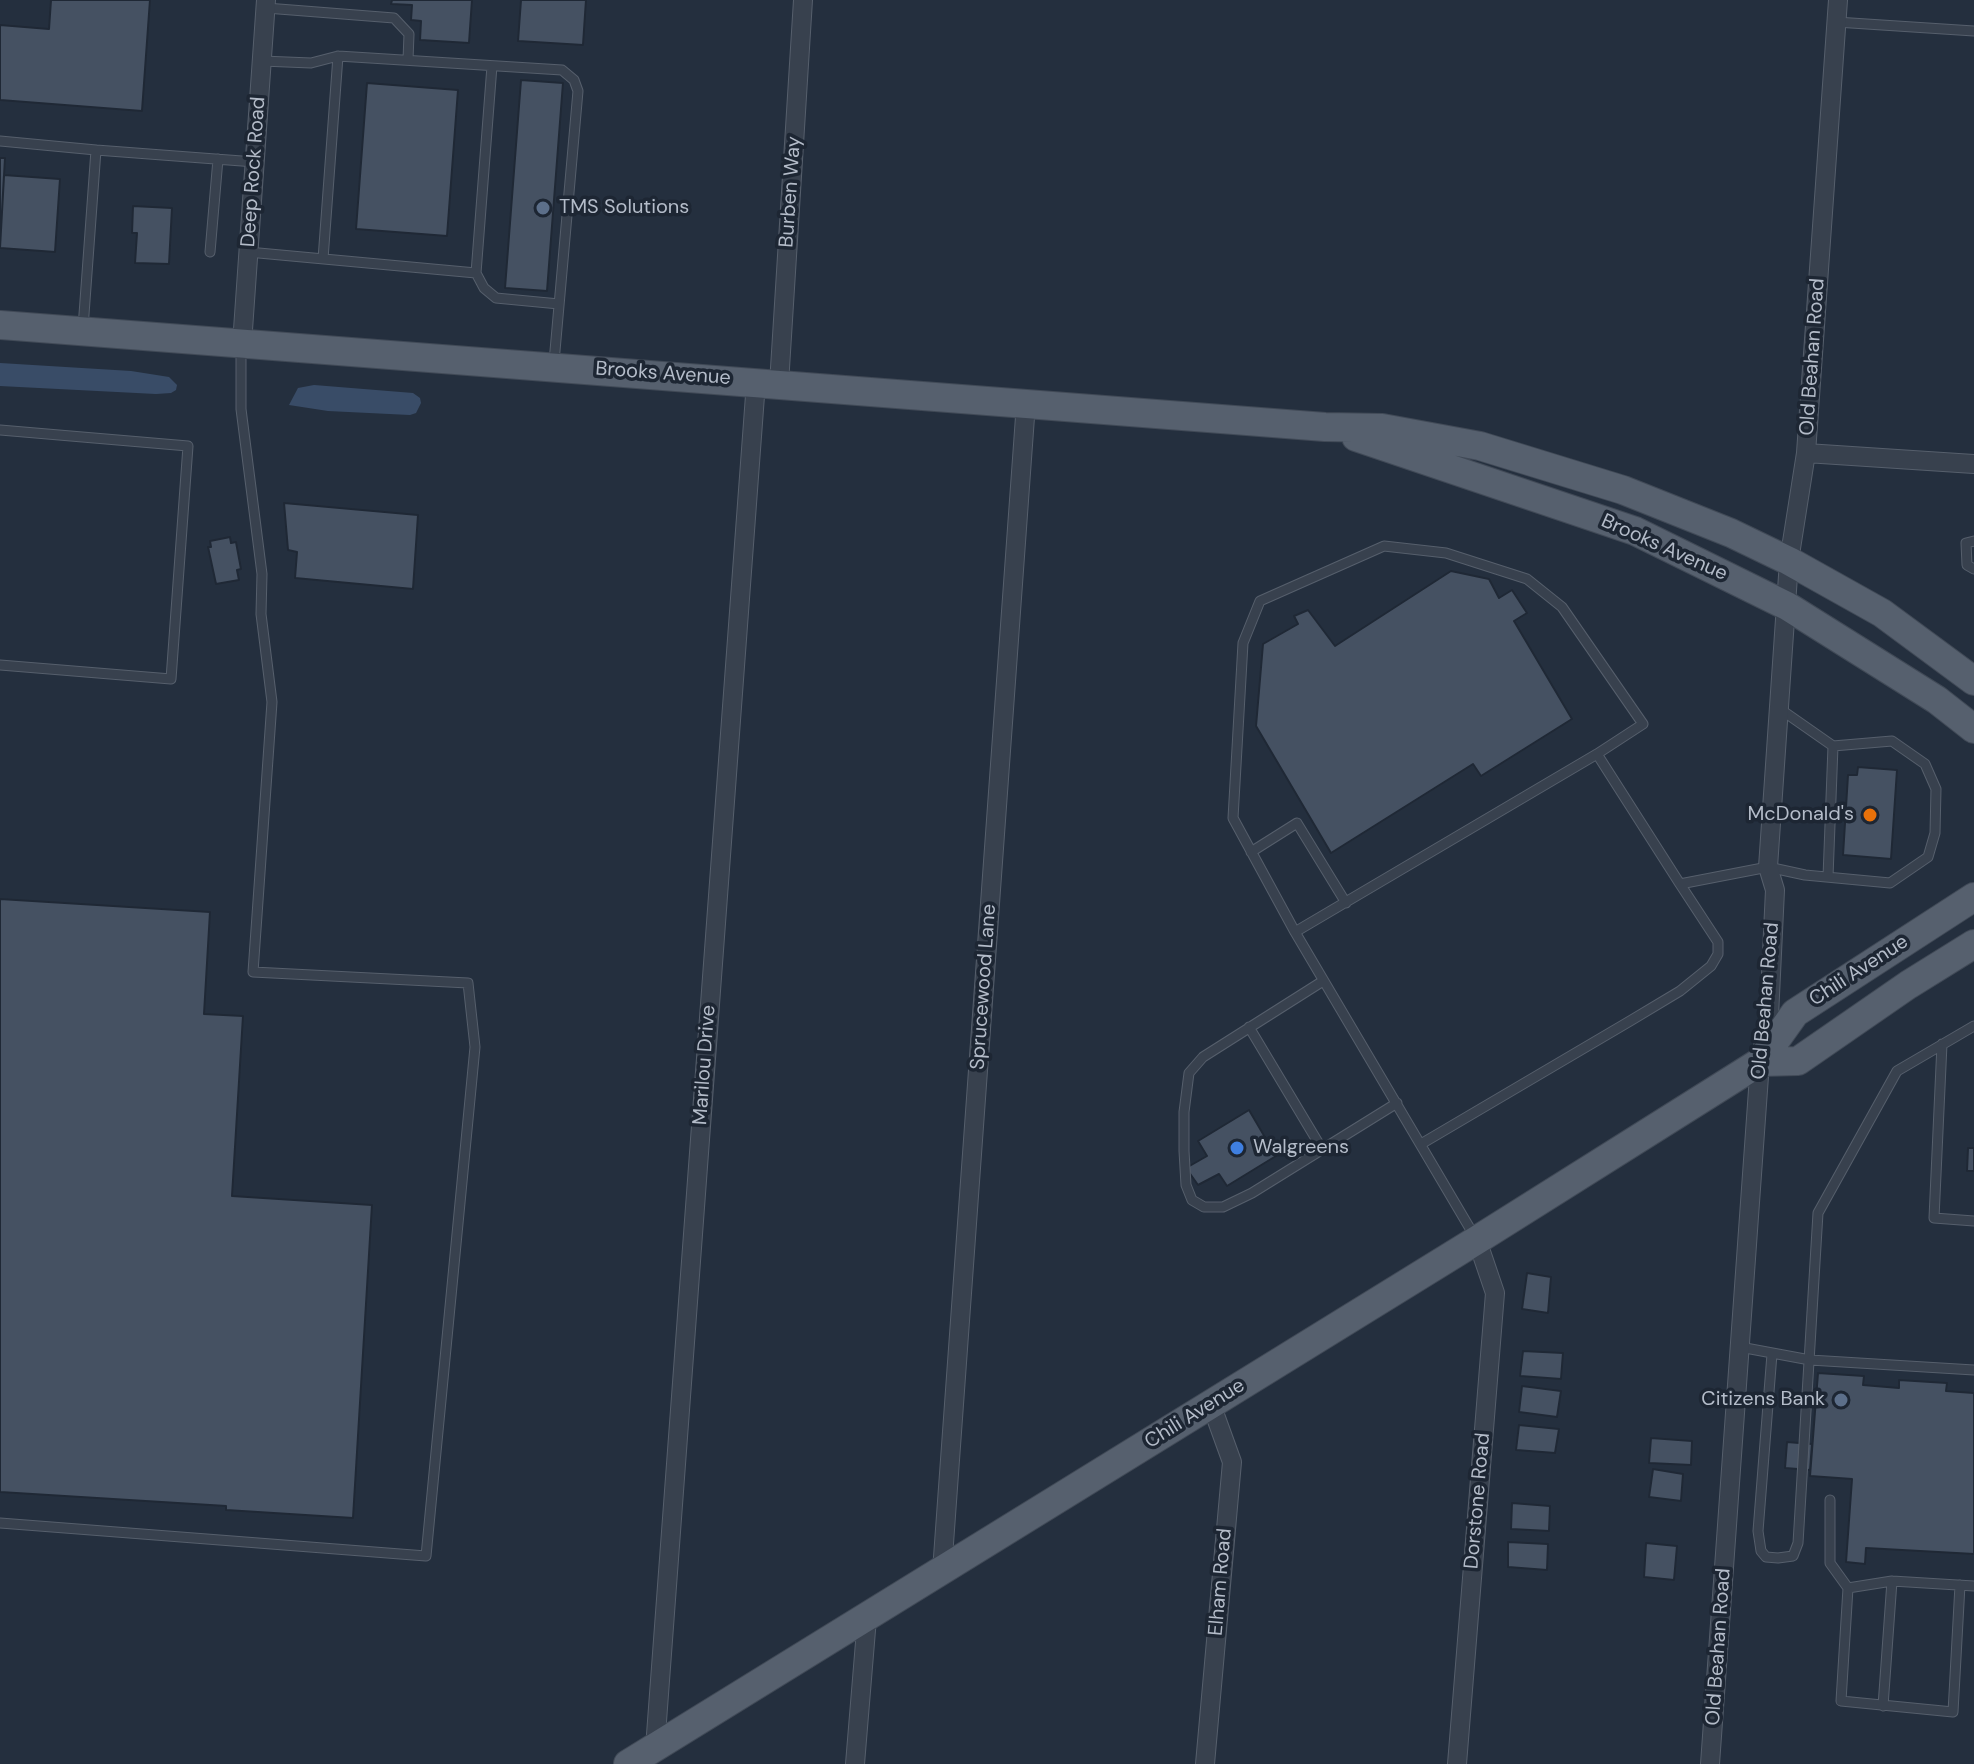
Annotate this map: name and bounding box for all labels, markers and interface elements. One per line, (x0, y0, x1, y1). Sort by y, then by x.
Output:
street label: Deep Rock Road (237, 96, 271, 248)
street label: Burben Way (775, 135, 807, 249)
place label: TMS Solutions (559, 196, 689, 220)
marker: TMS Solutions (534, 199, 552, 217)
street label: Old Beahan Road (1796, 277, 1830, 437)
street label: Brooks Avenue (595, 357, 731, 391)
street label: Brooks Avenue (1597, 509, 1731, 587)
place label: McDonald's (1748, 803, 1854, 827)
marker: McDonald's (1861, 806, 1879, 824)
street label: Sprucewood Lane (966, 903, 1002, 1071)
street label: Old Beahan Road (1747, 921, 1785, 1081)
street label: Chili Avenue (1805, 930, 1913, 1012)
street label: Marilou Drive (689, 1004, 721, 1126)
place label: Walgreens (1253, 1136, 1349, 1160)
marker: Walgreens (1228, 1139, 1246, 1157)
street label: Chili Avenue (1141, 1374, 1249, 1454)
place label: Citizens Bank (1701, 1388, 1825, 1412)
marker: Citizens Bank (1832, 1391, 1850, 1409)
street label: Dorstone Road (1460, 1432, 1496, 1570)
street label: Elham Road (1204, 1527, 1238, 1637)
street label: Old Beahan Road (1702, 1567, 1736, 1727)

